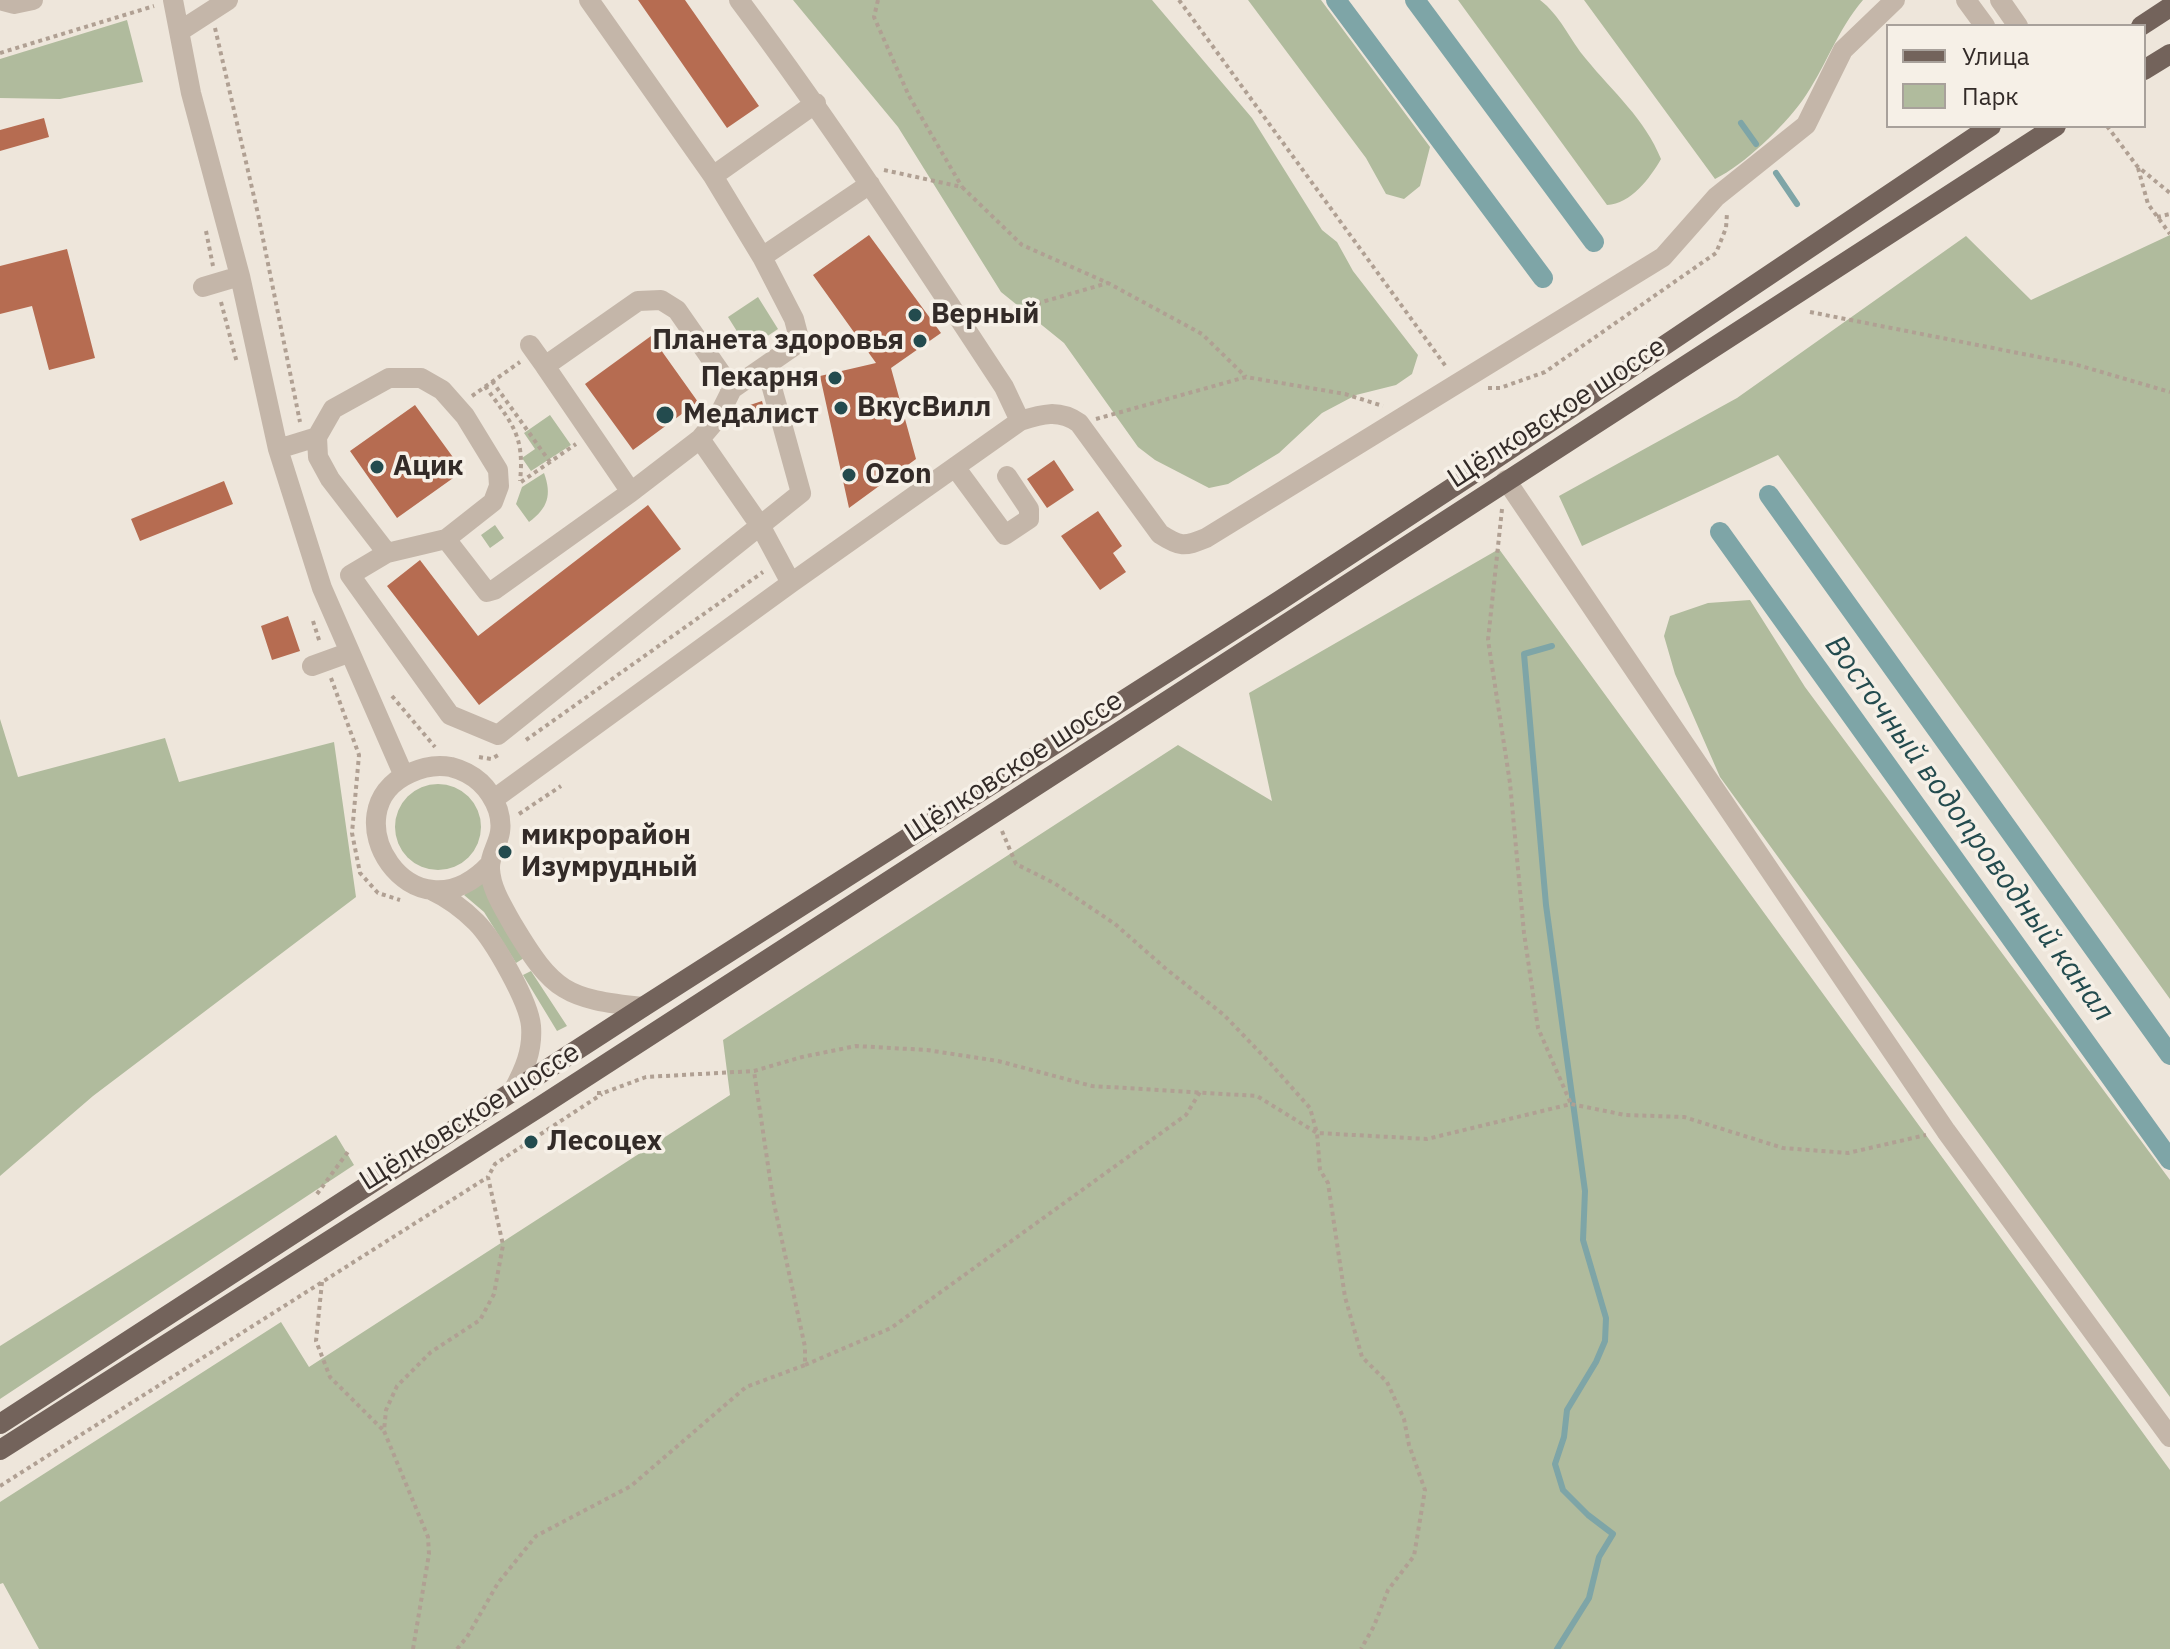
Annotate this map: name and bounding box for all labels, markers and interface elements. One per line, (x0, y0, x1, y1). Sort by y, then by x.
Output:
legend (1886, 24, 2146, 128)
text: Улица (1962, 40, 2030, 72)
text: Парк (1962, 80, 2019, 112)
place label: Верный (931, 298, 1039, 332)
marker: Верный (906, 306, 924, 324)
place label: Планета здоровья (652, 324, 904, 358)
street label: Щёлковское шоссе (1442, 330, 1672, 496)
marker: Планета здоровья (911, 332, 929, 350)
place label: Пекарня (701, 361, 819, 395)
marker: Пекарня (826, 369, 844, 387)
place label: ВкусВилл (857, 391, 991, 425)
place label: Медалист (683, 398, 819, 432)
marker: ВкусВилл (832, 399, 850, 417)
marker: Медалист (654, 404, 676, 426)
place label: Ацик (393, 450, 464, 484)
marker: Ацик (368, 458, 386, 476)
place label: Ozon (865, 458, 932, 492)
marker: Ozon (840, 466, 858, 484)
water label: Восточный водопроводный канал (1817, 629, 2121, 1029)
street label: Щёлковское шоссе (899, 684, 1129, 850)
place label: микрорайон Изумрудный (521, 819, 698, 885)
marker: микрорайон Изумрудный (496, 843, 514, 861)
street label: Щёлковское шоссе (354, 1036, 586, 1198)
place label: Лесоцех (547, 1125, 662, 1159)
marker: Лесоцех (522, 1133, 540, 1151)

